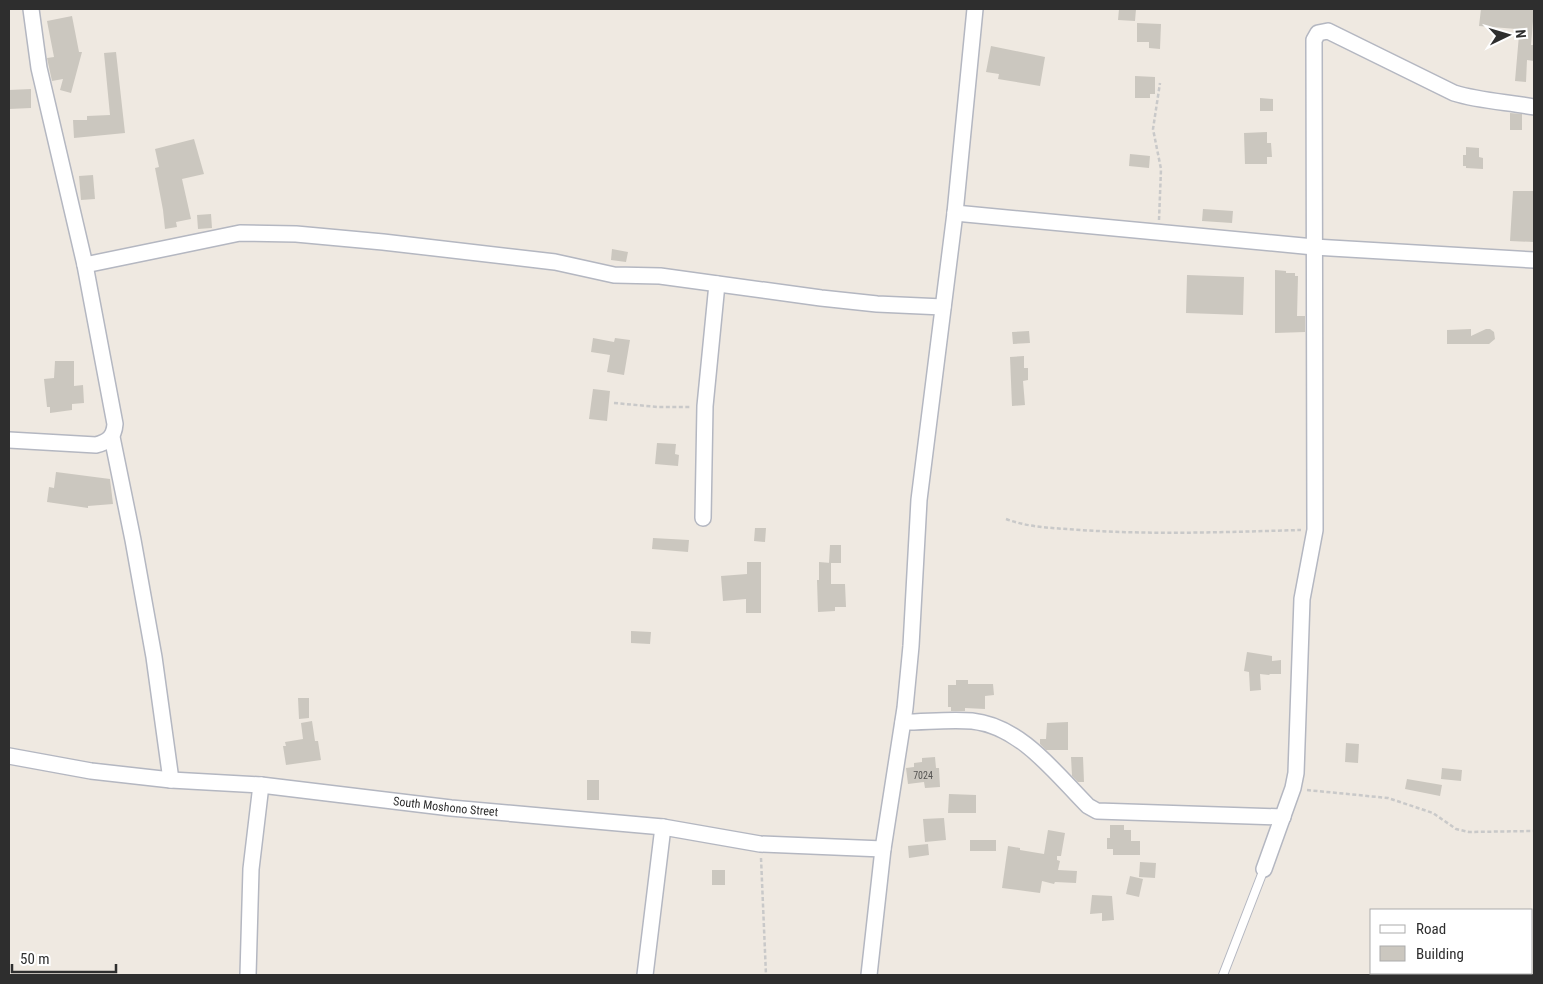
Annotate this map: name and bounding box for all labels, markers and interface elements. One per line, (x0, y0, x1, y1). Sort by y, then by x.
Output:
north arrow (1483, 10, 1533, 60)
text: N (1513, 29, 1529, 39)
house number: 7024 (913, 770, 933, 781)
street label: South Moshono Street (392, 794, 499, 819)
legend (1370, 909, 1533, 974)
text: Road (1416, 920, 1446, 938)
scale bar (12, 942, 116, 974)
text: Building (1416, 945, 1464, 963)
text: 50 m (20, 950, 50, 968)

